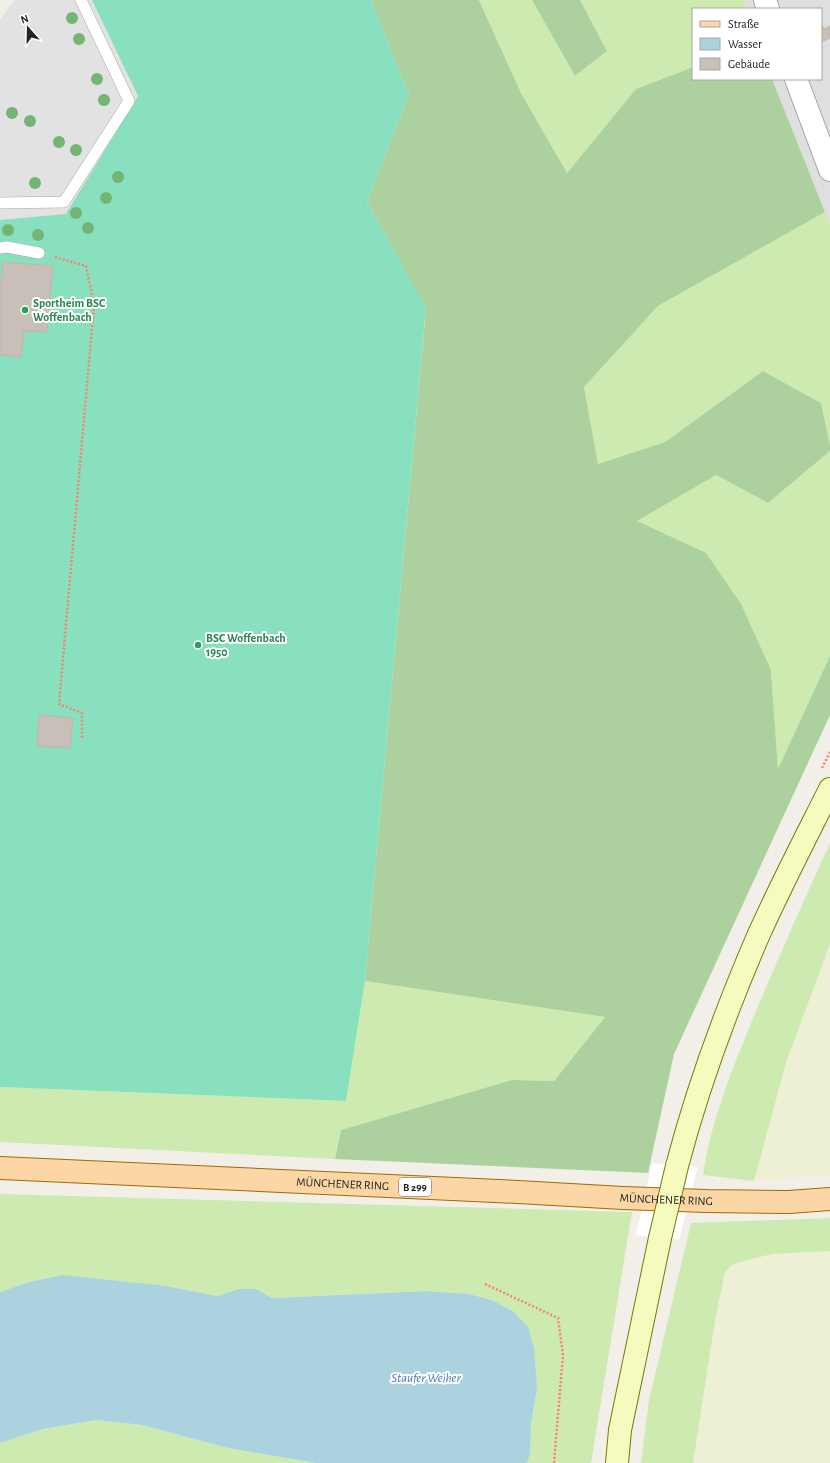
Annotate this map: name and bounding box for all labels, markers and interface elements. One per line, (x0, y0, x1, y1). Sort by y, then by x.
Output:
north arrow (8, 8, 48, 48)
legend (692, 8, 822, 80)
text: N (19, 13, 30, 26)
text: Straße (728, 18, 759, 30)
text: Wasser (728, 38, 762, 50)
text: Gebäude (728, 58, 770, 70)
place label: Sportheim BSC Woffenbach (33, 297, 106, 323)
marker: Sportheim BSC Woffenbach (20, 305, 30, 315)
place label: BSC Woffenbach 1950 (206, 632, 286, 658)
marker: BSC Woffenbach 1950 (193, 640, 203, 650)
street label: MÜNCHENER RING (296, 1175, 389, 1192)
road number: B 299 (399, 1178, 431, 1196)
street label: MÜNCHENER RING (620, 1191, 713, 1207)
water label: Staufer Weiher (391, 1372, 462, 1385)

